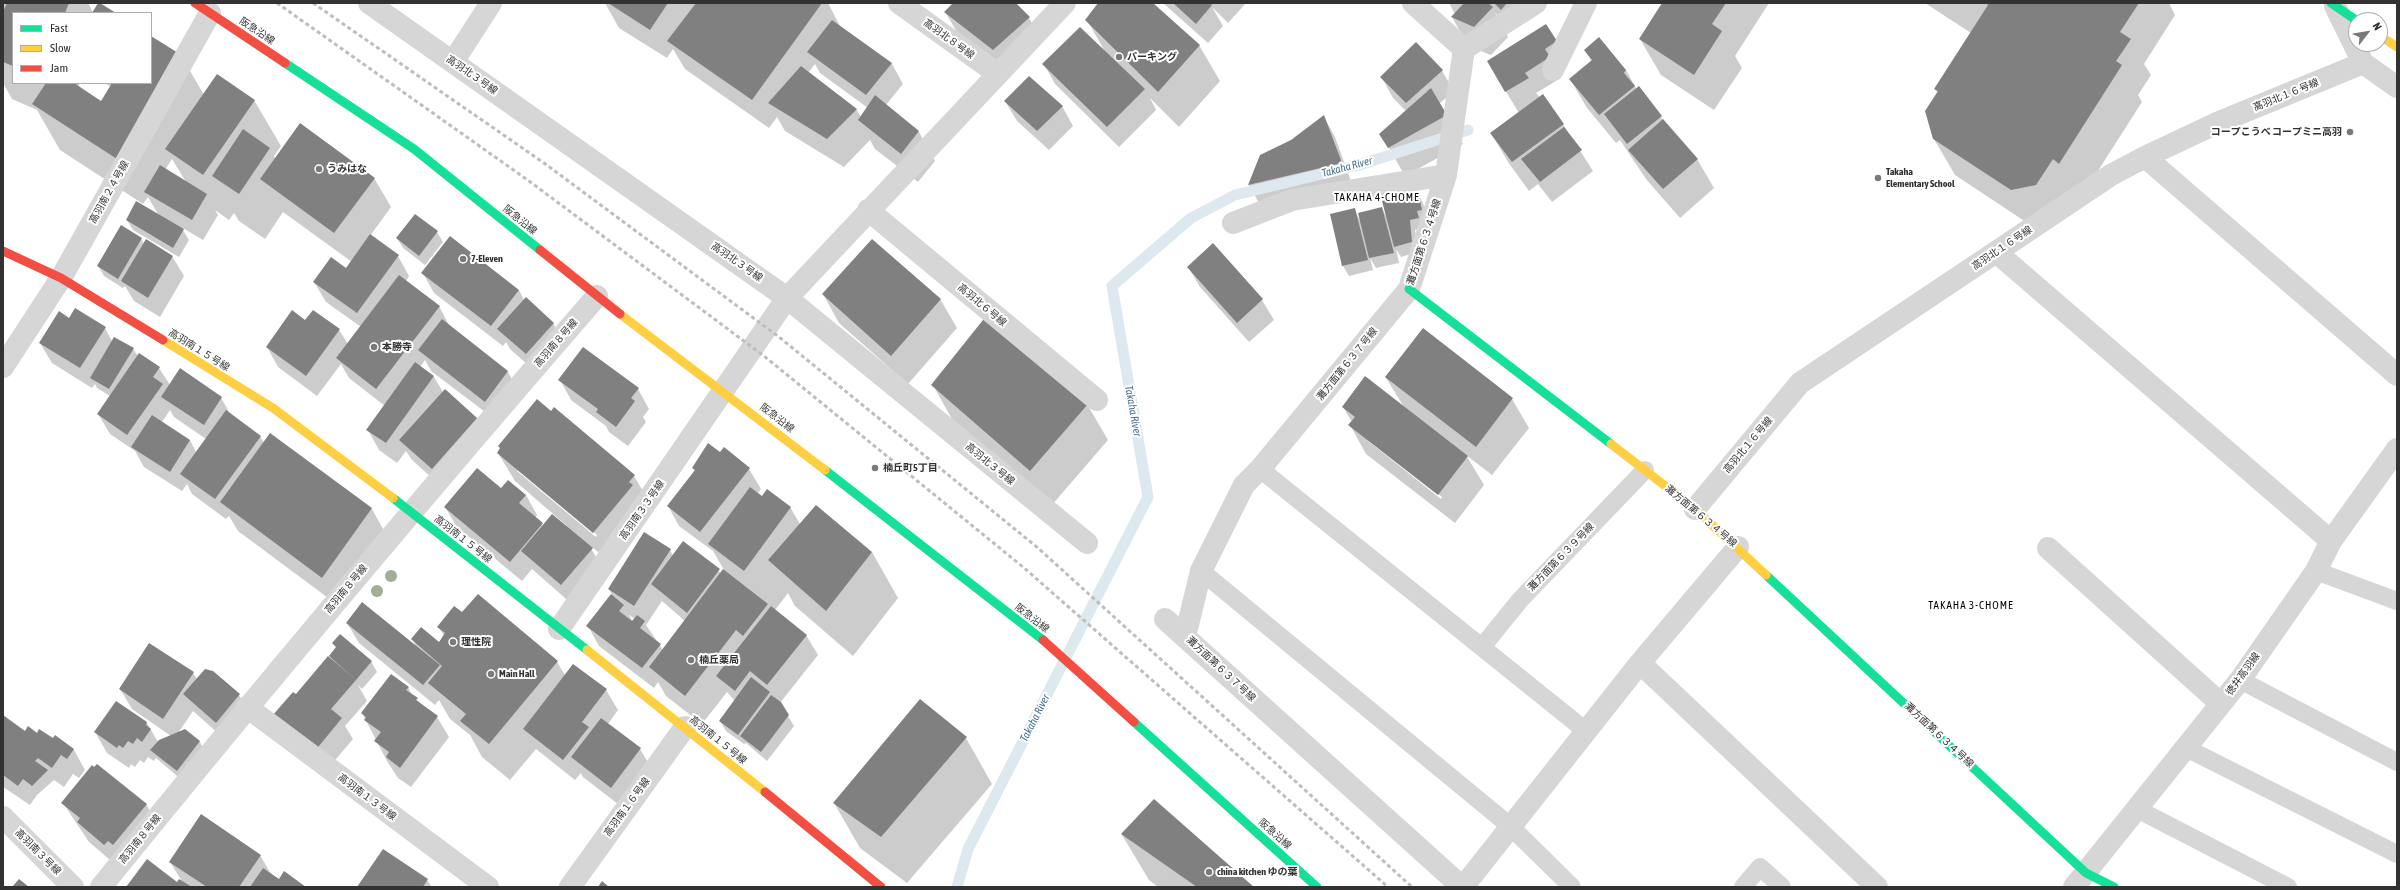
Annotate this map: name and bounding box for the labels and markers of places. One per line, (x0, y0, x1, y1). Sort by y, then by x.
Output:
place label: パーキング (1127, 51, 1177, 63)
marker: パーキング (1114, 52, 1124, 62)
place label: コープこうべ コープミニ高羽 (2211, 126, 2342, 138)
marker: コープこうべ コープミニ高羽 (2345, 127, 2355, 137)
place label: うみはな (327, 163, 367, 175)
marker: うみはな (314, 164, 324, 174)
place label: Takaha Elementary School (1886, 166, 1955, 190)
marker: Takaha Elementary School (1873, 173, 1883, 183)
place label: 7-Eleven (471, 253, 503, 265)
marker: 7-Eleven (458, 254, 468, 264)
place label: 本勝寺 (382, 341, 412, 353)
marker: 本勝寺 (369, 342, 379, 352)
place label: 楠丘町5丁目 (883, 462, 938, 474)
marker: 楠丘町5丁目 (870, 463, 880, 473)
place label: 理性院 (461, 636, 491, 648)
marker: 理性院 (448, 637, 458, 647)
place label: 楠丘薬局 (699, 654, 739, 666)
marker: 楠丘薬局 (686, 655, 696, 665)
place label: Main Hall (499, 668, 535, 680)
marker: Main Hall (486, 669, 496, 679)
place label: china kitchen ゆの葉 (1217, 866, 1297, 878)
marker: china kitchen ゆの葉 (1204, 867, 1214, 877)

